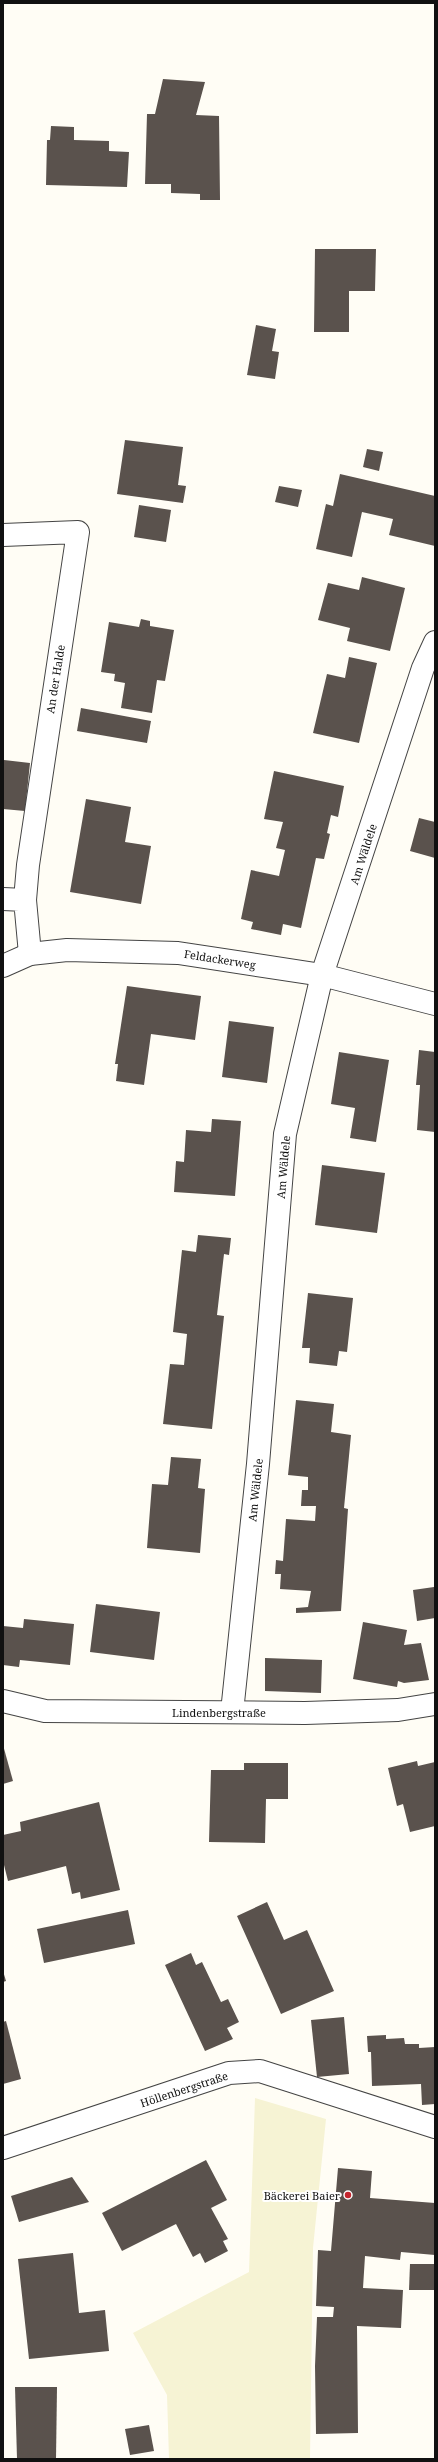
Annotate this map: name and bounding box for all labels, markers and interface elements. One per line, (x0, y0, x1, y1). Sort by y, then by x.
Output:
street label: An der Halde (42, 643, 68, 714)
street label: Am Wäldele (346, 821, 380, 886)
street label: Feldackerweg (183, 946, 257, 972)
street label: Am Wäldele (273, 1135, 293, 1199)
street label: Am Wäldele (244, 1458, 266, 1522)
street label: Lindenbergstraße (172, 1705, 266, 1720)
street label: Höllenbergstraße (138, 2068, 230, 2110)
place label: Bäckerei Baier (264, 2188, 341, 2203)
marker: Bäckerei Baier (343, 2190, 353, 2200)

